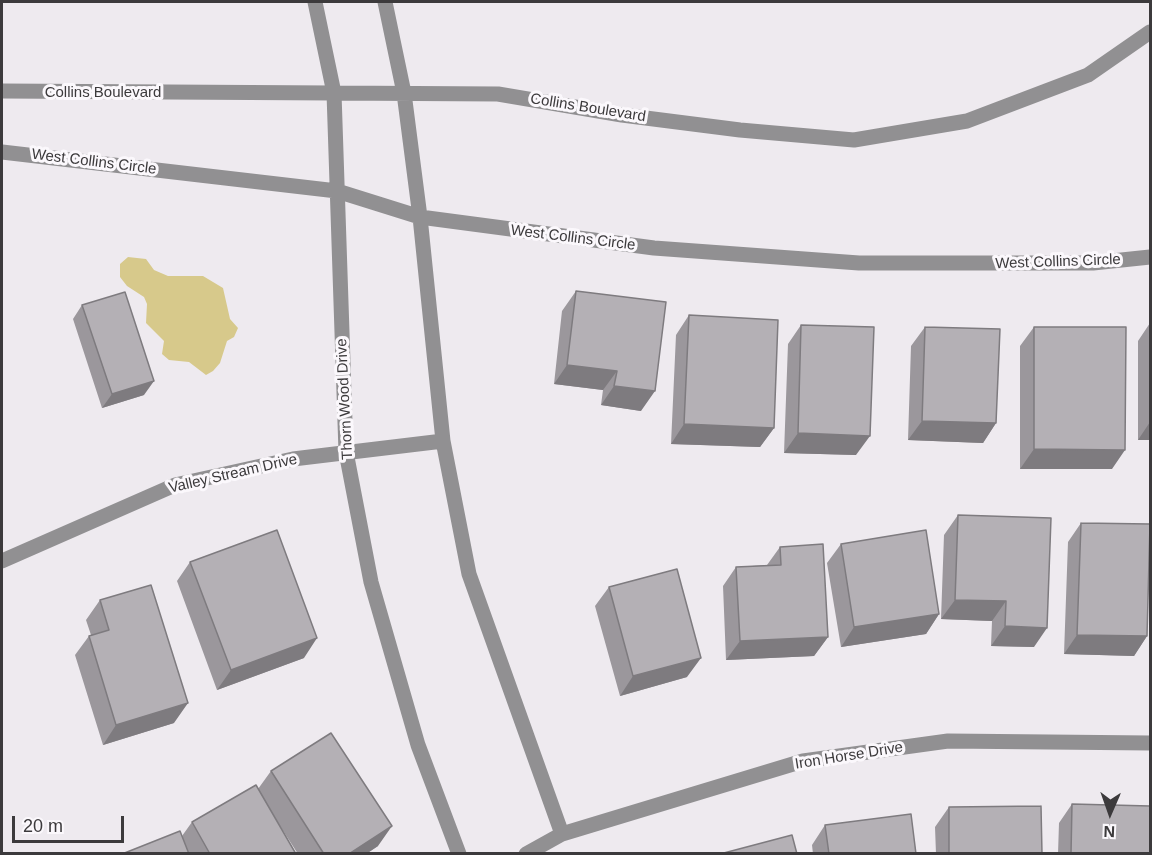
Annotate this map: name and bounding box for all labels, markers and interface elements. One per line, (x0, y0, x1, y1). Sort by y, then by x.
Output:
street label: Collins Boulevard (45, 84, 161, 102)
street label: Collins Boulevard (529, 90, 647, 126)
street label: West Collins Circle (31, 145, 157, 179)
street label: West Collins Circle (510, 221, 636, 255)
street label: West Collins Circle (995, 251, 1121, 273)
street label: Thorn Wood Drive (333, 338, 357, 460)
street label: Valley Stream Drive (167, 450, 299, 498)
street label: Iron Horse Drive (794, 739, 904, 773)
north arrow (1080, 783, 1140, 843)
scale bar (15, 804, 128, 842)
text: 20 m (23, 816, 63, 836)
text: N (1103, 823, 1115, 840)

